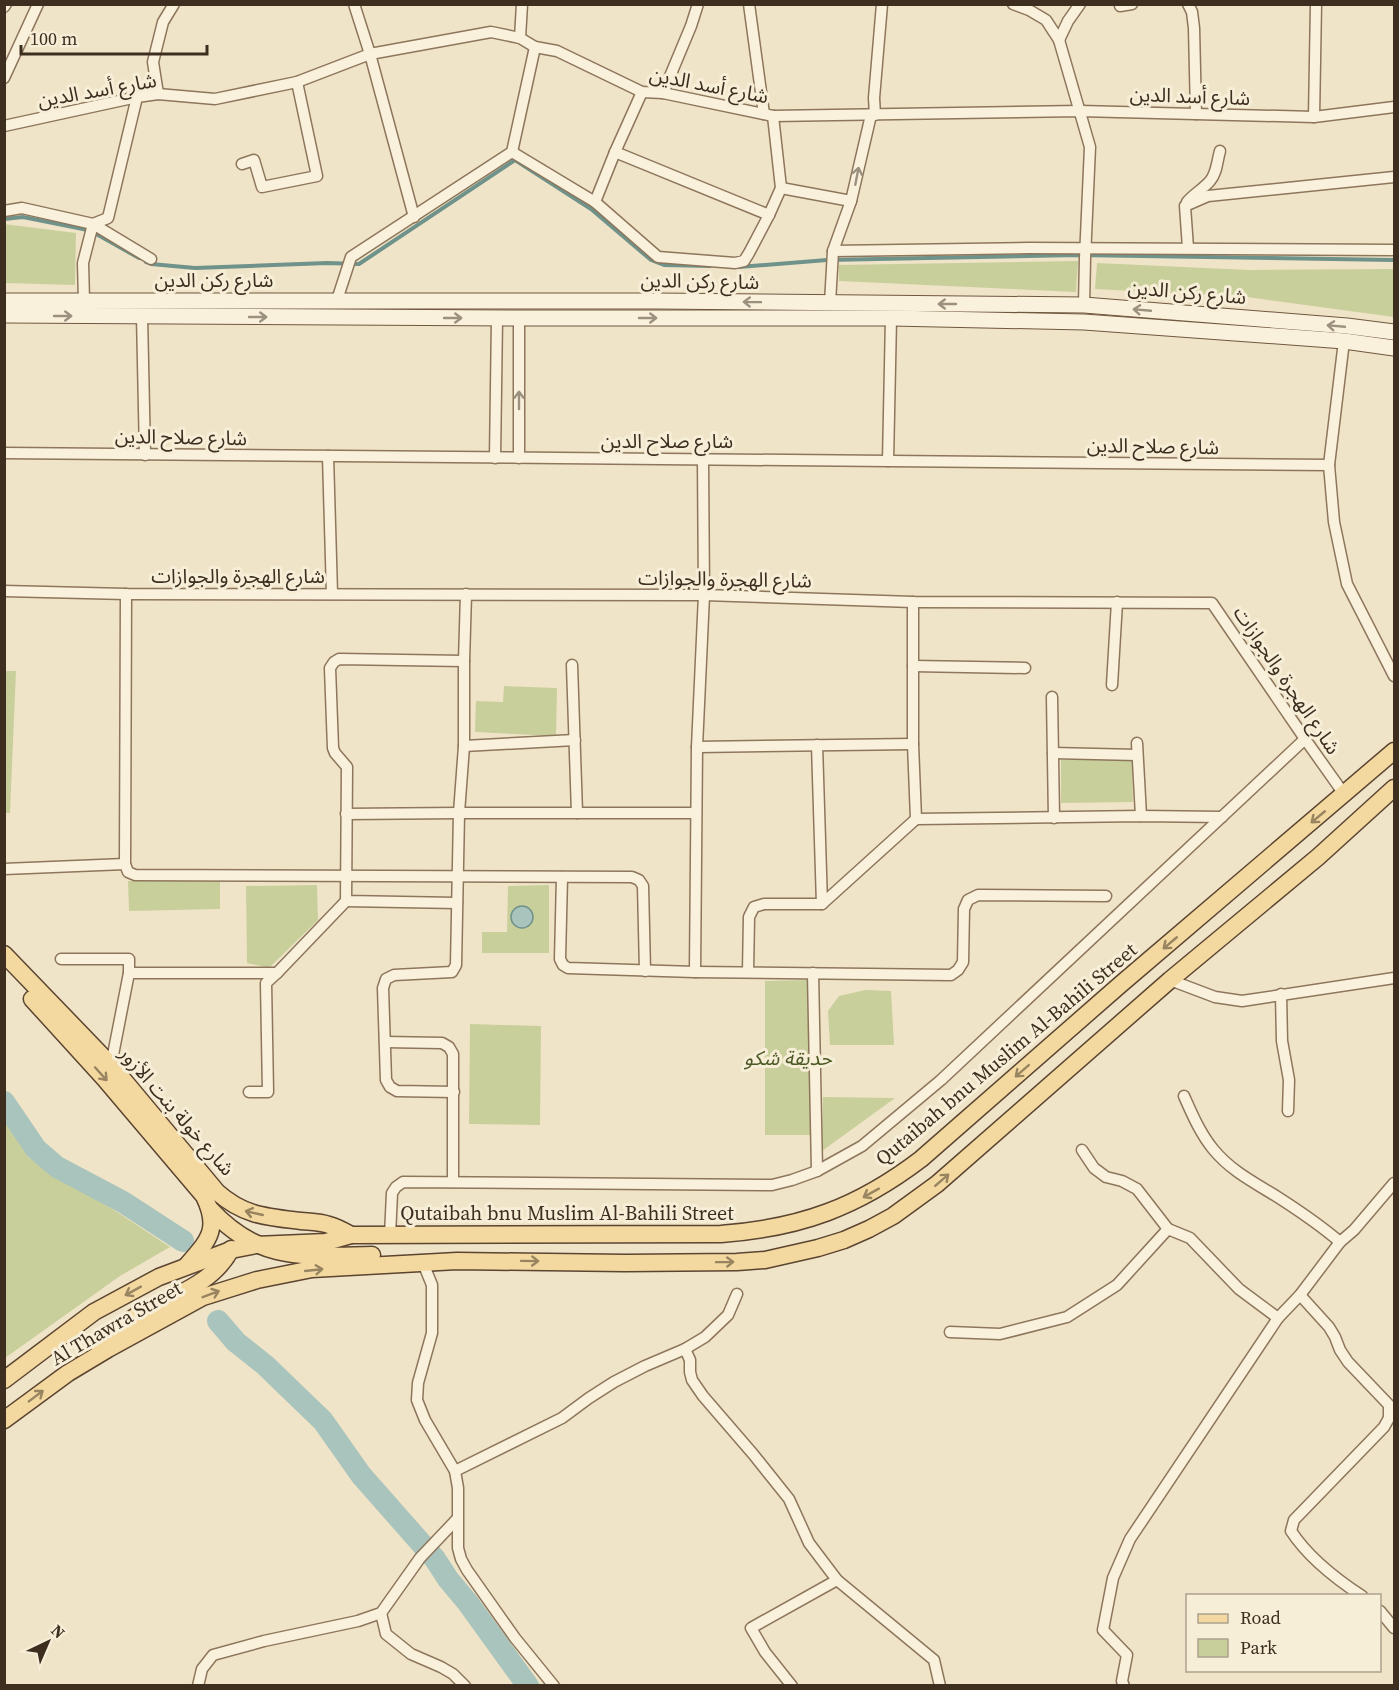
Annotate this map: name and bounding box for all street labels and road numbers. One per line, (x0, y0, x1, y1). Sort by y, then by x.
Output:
street label: شارع أسد الدين (647, 60, 771, 111)
street label: شارع أسد الدين (35, 66, 159, 115)
street label: شارع أسد الدين (1129, 80, 1251, 113)
street label: شارع ركن الدين (155, 266, 273, 295)
street label: شارع ركن الدين (640, 266, 760, 297)
street label: شارع ركن الدين (1126, 273, 1247, 312)
street label: شارع صلاح الدين (115, 422, 247, 453)
street label: شارع صلاح الدين (601, 427, 733, 456)
street label: شارع صلاح الدين (1087, 431, 1219, 462)
street label: شارع الهجرة والجوازات (151, 562, 325, 591)
street label: شارع الهجرة والجوازات (638, 563, 812, 596)
street label: شارع الهجرة والجوازات (1226, 600, 1347, 760)
street label: Qutaibah bnu Muslim Al-Bahili Street (869, 936, 1143, 1172)
street label: شارع خولة بنت الأزور (111, 1039, 241, 1182)
street label: Qutaibah bnu Muslim Al-Bahili Street (400, 1199, 734, 1227)
street label: Al Thawra Street (45, 1274, 187, 1372)

